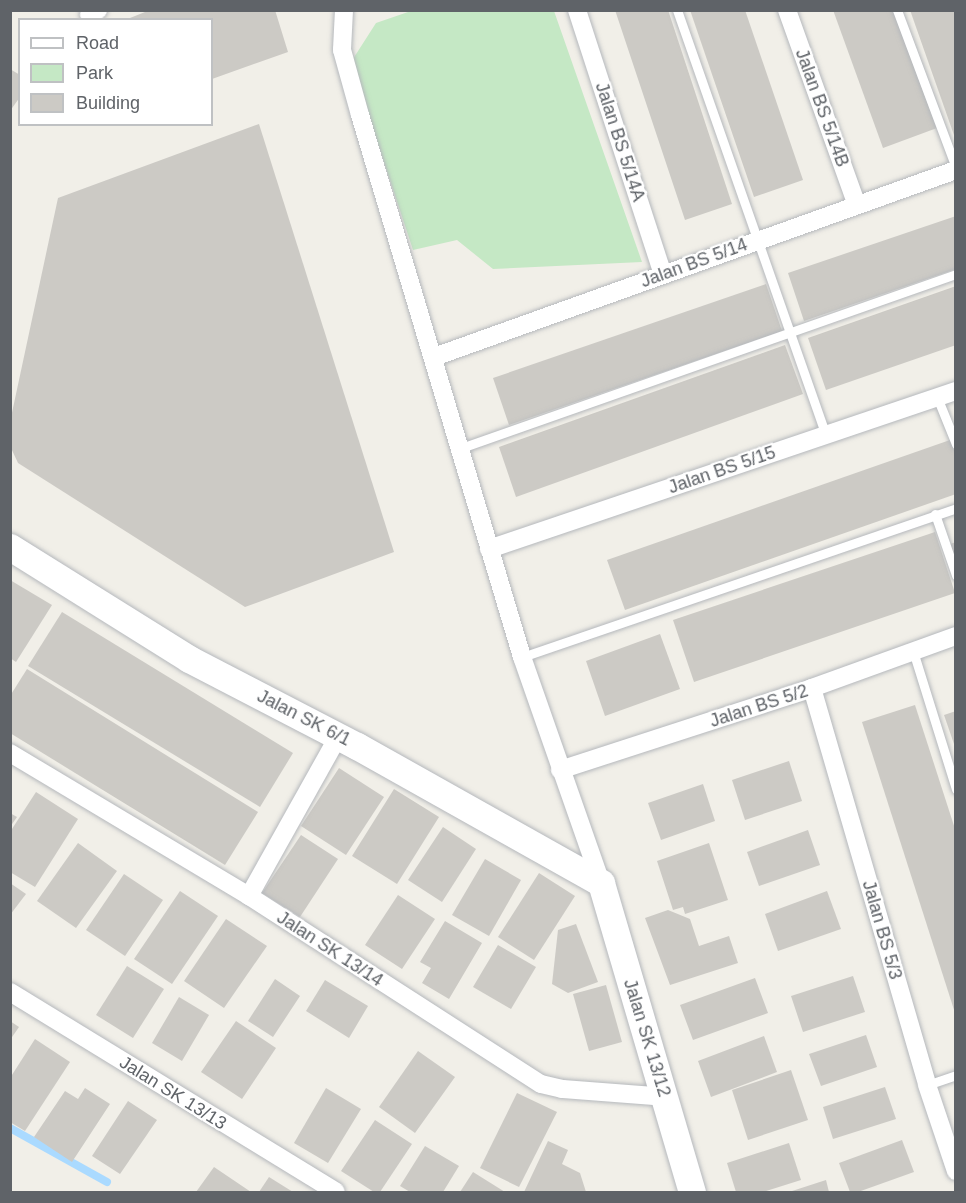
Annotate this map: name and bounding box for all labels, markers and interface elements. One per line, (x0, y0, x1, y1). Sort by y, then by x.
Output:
legend (18, 18, 213, 126)
text: Road (76, 33, 119, 53)
street label: Jalan BS 5/14B (791, 46, 853, 170)
text: Park (76, 63, 113, 83)
street label: Jalan BS 5/14A (591, 80, 649, 204)
text: Building (76, 93, 140, 113)
street label: Jalan BS 5/14 (638, 234, 750, 292)
street label: Jalan BS 5/15 (665, 442, 779, 498)
street label: Jalan BS 5/2 (707, 680, 811, 732)
street label: Jalan SK 6/1 (254, 685, 354, 751)
street label: Jalan BS 5/3 (858, 878, 906, 982)
street label: Jalan SK 13/14 (273, 907, 387, 991)
street label: Jalan SK 13/12 (619, 976, 675, 1100)
street label: Jalan SK 13/13 (116, 1051, 230, 1135)

